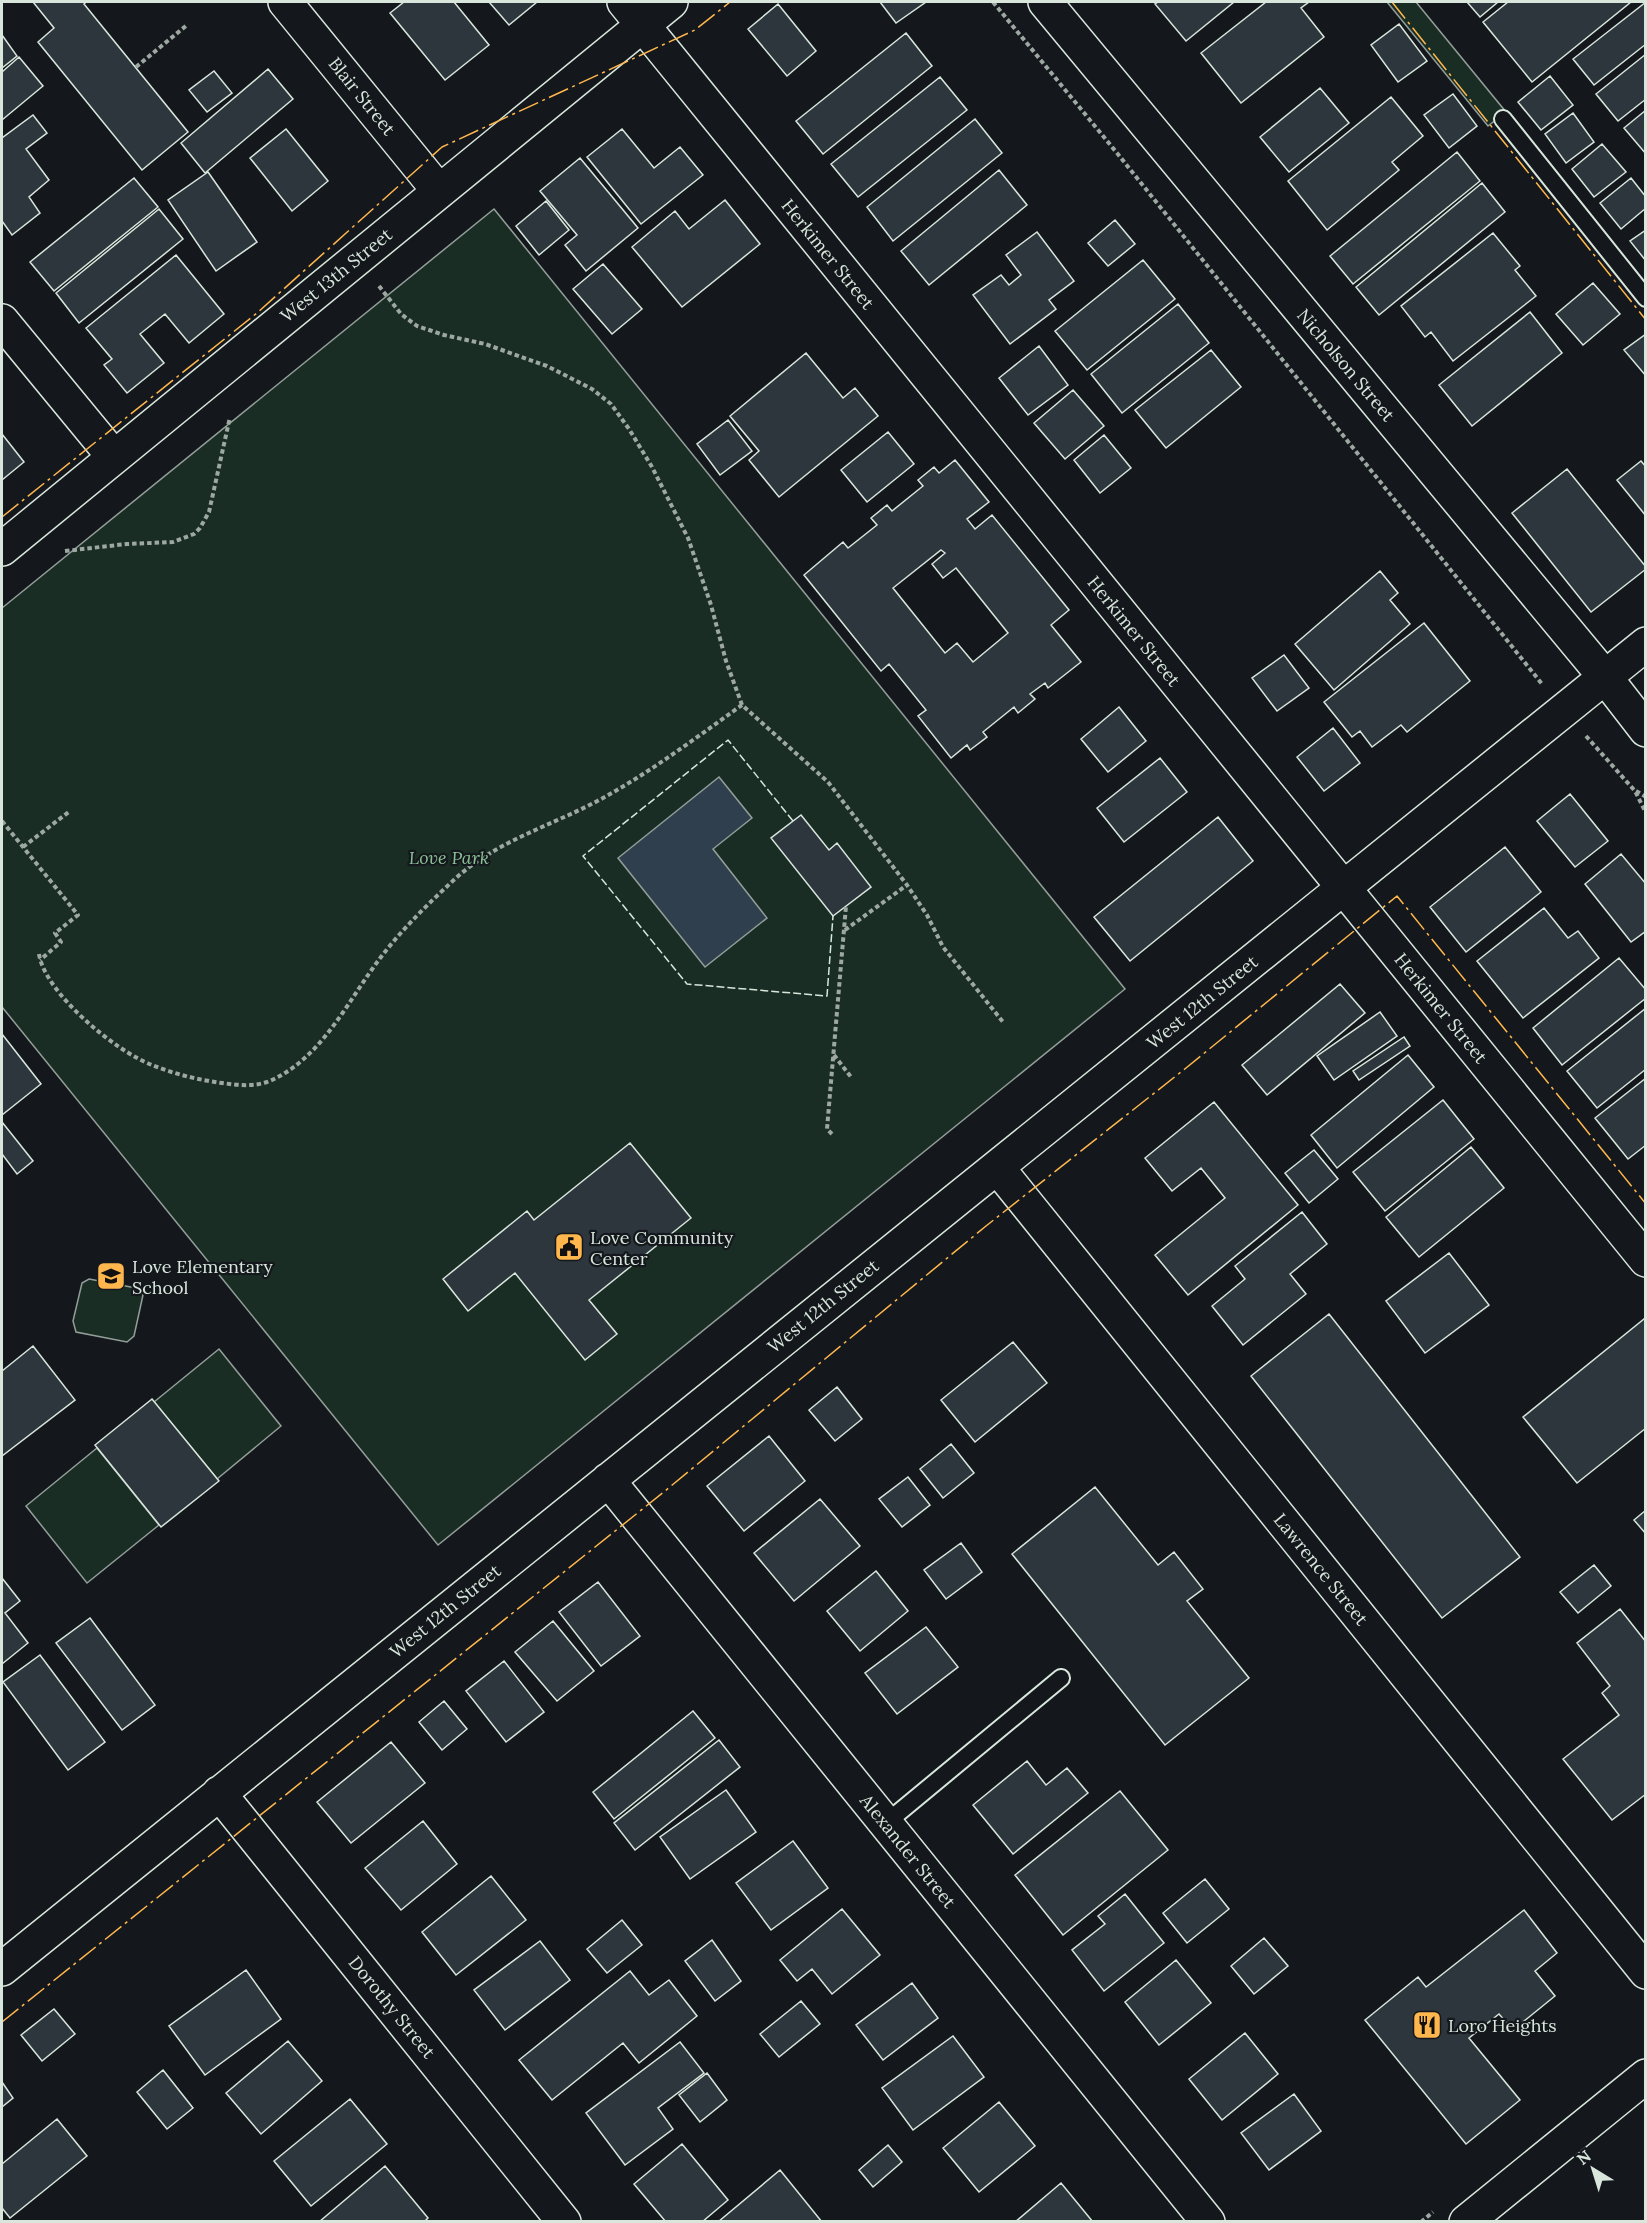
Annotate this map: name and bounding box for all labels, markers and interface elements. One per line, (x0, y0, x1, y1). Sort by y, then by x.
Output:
street label: Blair Street (324, 52, 400, 140)
street label: Herkimer Street (777, 194, 880, 314)
street label: West 13th Street (275, 223, 397, 327)
street label: Nicholson Street (1292, 304, 1400, 426)
street label: Herkimer Street (1083, 571, 1186, 691)
park label: Love Park (409, 846, 489, 869)
street label: Herkimer Street (1390, 948, 1493, 1068)
street label: West 12th Street (1142, 950, 1262, 1054)
place label: Love Community Center (590, 1226, 734, 1270)
public building icon: Love Community Center (553, 1231, 585, 1263)
street label: West 12th Street (763, 1254, 883, 1358)
place label: Love Elementary School (132, 1255, 273, 1299)
school or university icon: Love Elementary School (95, 1260, 127, 1292)
street label: Lawrence Street (1269, 1508, 1373, 1630)
street label: West 12th Street (385, 1559, 505, 1663)
street label: Alexander Street (854, 1789, 961, 1913)
street label: Dorothy Street (344, 1951, 440, 2063)
restaurant icon: Loro Heights (1411, 2009, 1443, 2041)
place label: Loro Heights (1448, 2014, 1557, 2037)
north arrow (1563, 2139, 1623, 2199)
text: N (1573, 2145, 1595, 2169)

